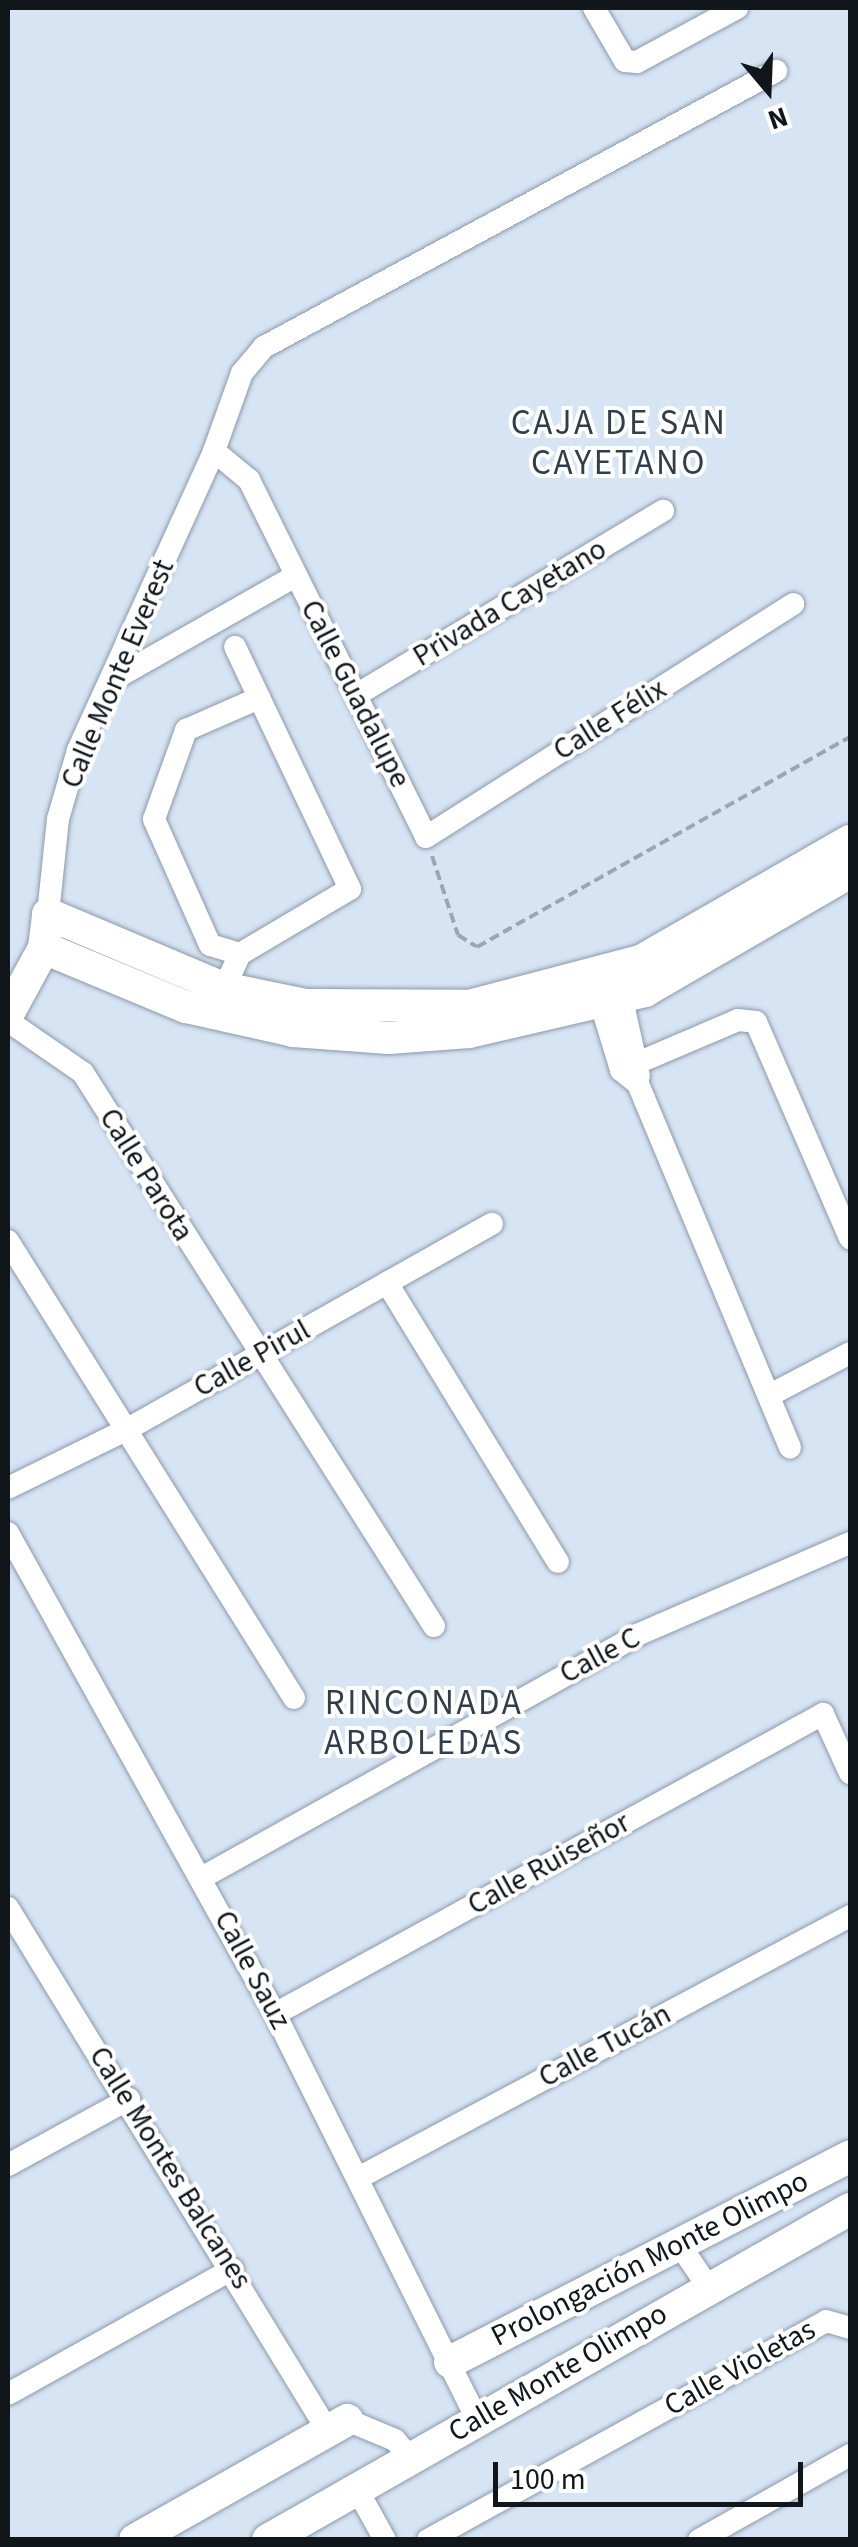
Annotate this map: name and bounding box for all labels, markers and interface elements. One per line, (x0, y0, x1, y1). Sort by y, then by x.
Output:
north arrow (718, 40, 818, 140)
text: N (762, 96, 793, 140)
district label: CAJA DE SAN CAYETANO (511, 402, 727, 484)
street label: Privada Cayetano (407, 531, 613, 675)
street label: Calle Monte Everest (54, 554, 182, 794)
street label: Calle Guadalupe (292, 594, 418, 794)
street label: Calle Félix (547, 671, 673, 769)
street label: Calle Parota (91, 1102, 201, 1248)
street label: Calle Pirul (188, 1312, 316, 1406)
street label: Calle C (554, 1620, 646, 1692)
district label: RINCONADA ARBOLEDAS (324, 1682, 524, 1764)
street label: Calle Ruiseñor (462, 1805, 636, 1923)
street label: Calle Sauz (206, 1905, 298, 2035)
street label: Calle Tucán (533, 1996, 677, 2096)
street label: Calle Montes Balcanes (81, 2040, 259, 2296)
street label: Prolongación Monte Olimpo (485, 2163, 815, 2355)
street label: Calle Monte Olimpo (442, 2296, 674, 2450)
street label: Calle Violetas (658, 2312, 822, 2424)
scale bar (498, 2442, 808, 2504)
text: 100 m (510, 2458, 586, 2501)

